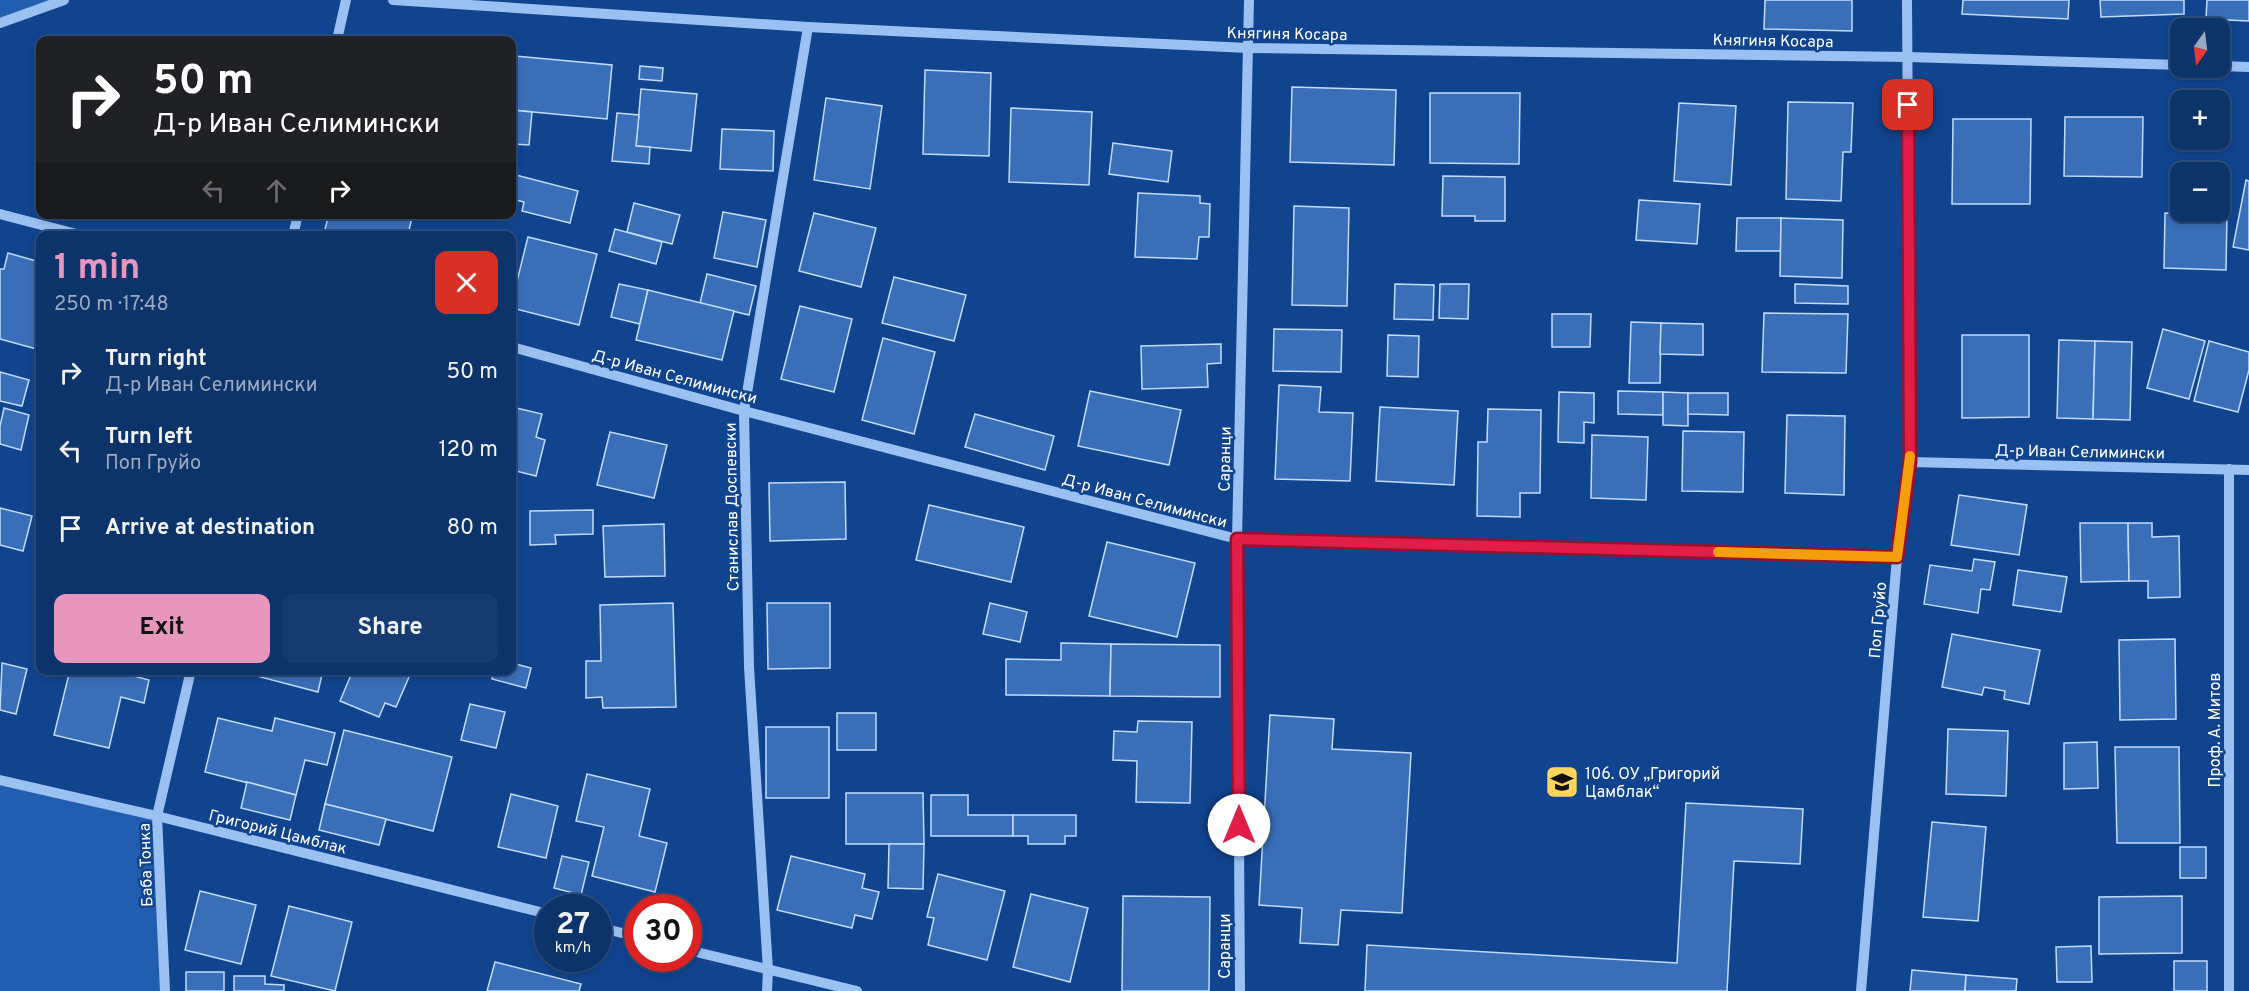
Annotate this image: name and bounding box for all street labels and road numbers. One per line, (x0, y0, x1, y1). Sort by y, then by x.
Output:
street label: Княгиня Косара (1226, 24, 1348, 46)
street label: Княгиня Косара (1712, 31, 1834, 53)
street label: Д-р Иван Селимински (590, 346, 759, 410)
street label: Станислав Доспевски (722, 422, 744, 592)
street label: Саранци (1215, 426, 1237, 492)
street label: Д-р Иван Селимински (1995, 442, 2165, 464)
street label: Д-р Иван Селимински (1060, 470, 1229, 534)
street label: Поп Груйо (1866, 581, 1892, 659)
street label: Проф. А. Митов (2206, 673, 2226, 787)
street label: Григорий Цамблак (206, 806, 349, 860)
street label: Баба Тонка (136, 823, 158, 907)
street label: Саранци (1216, 913, 1236, 979)

